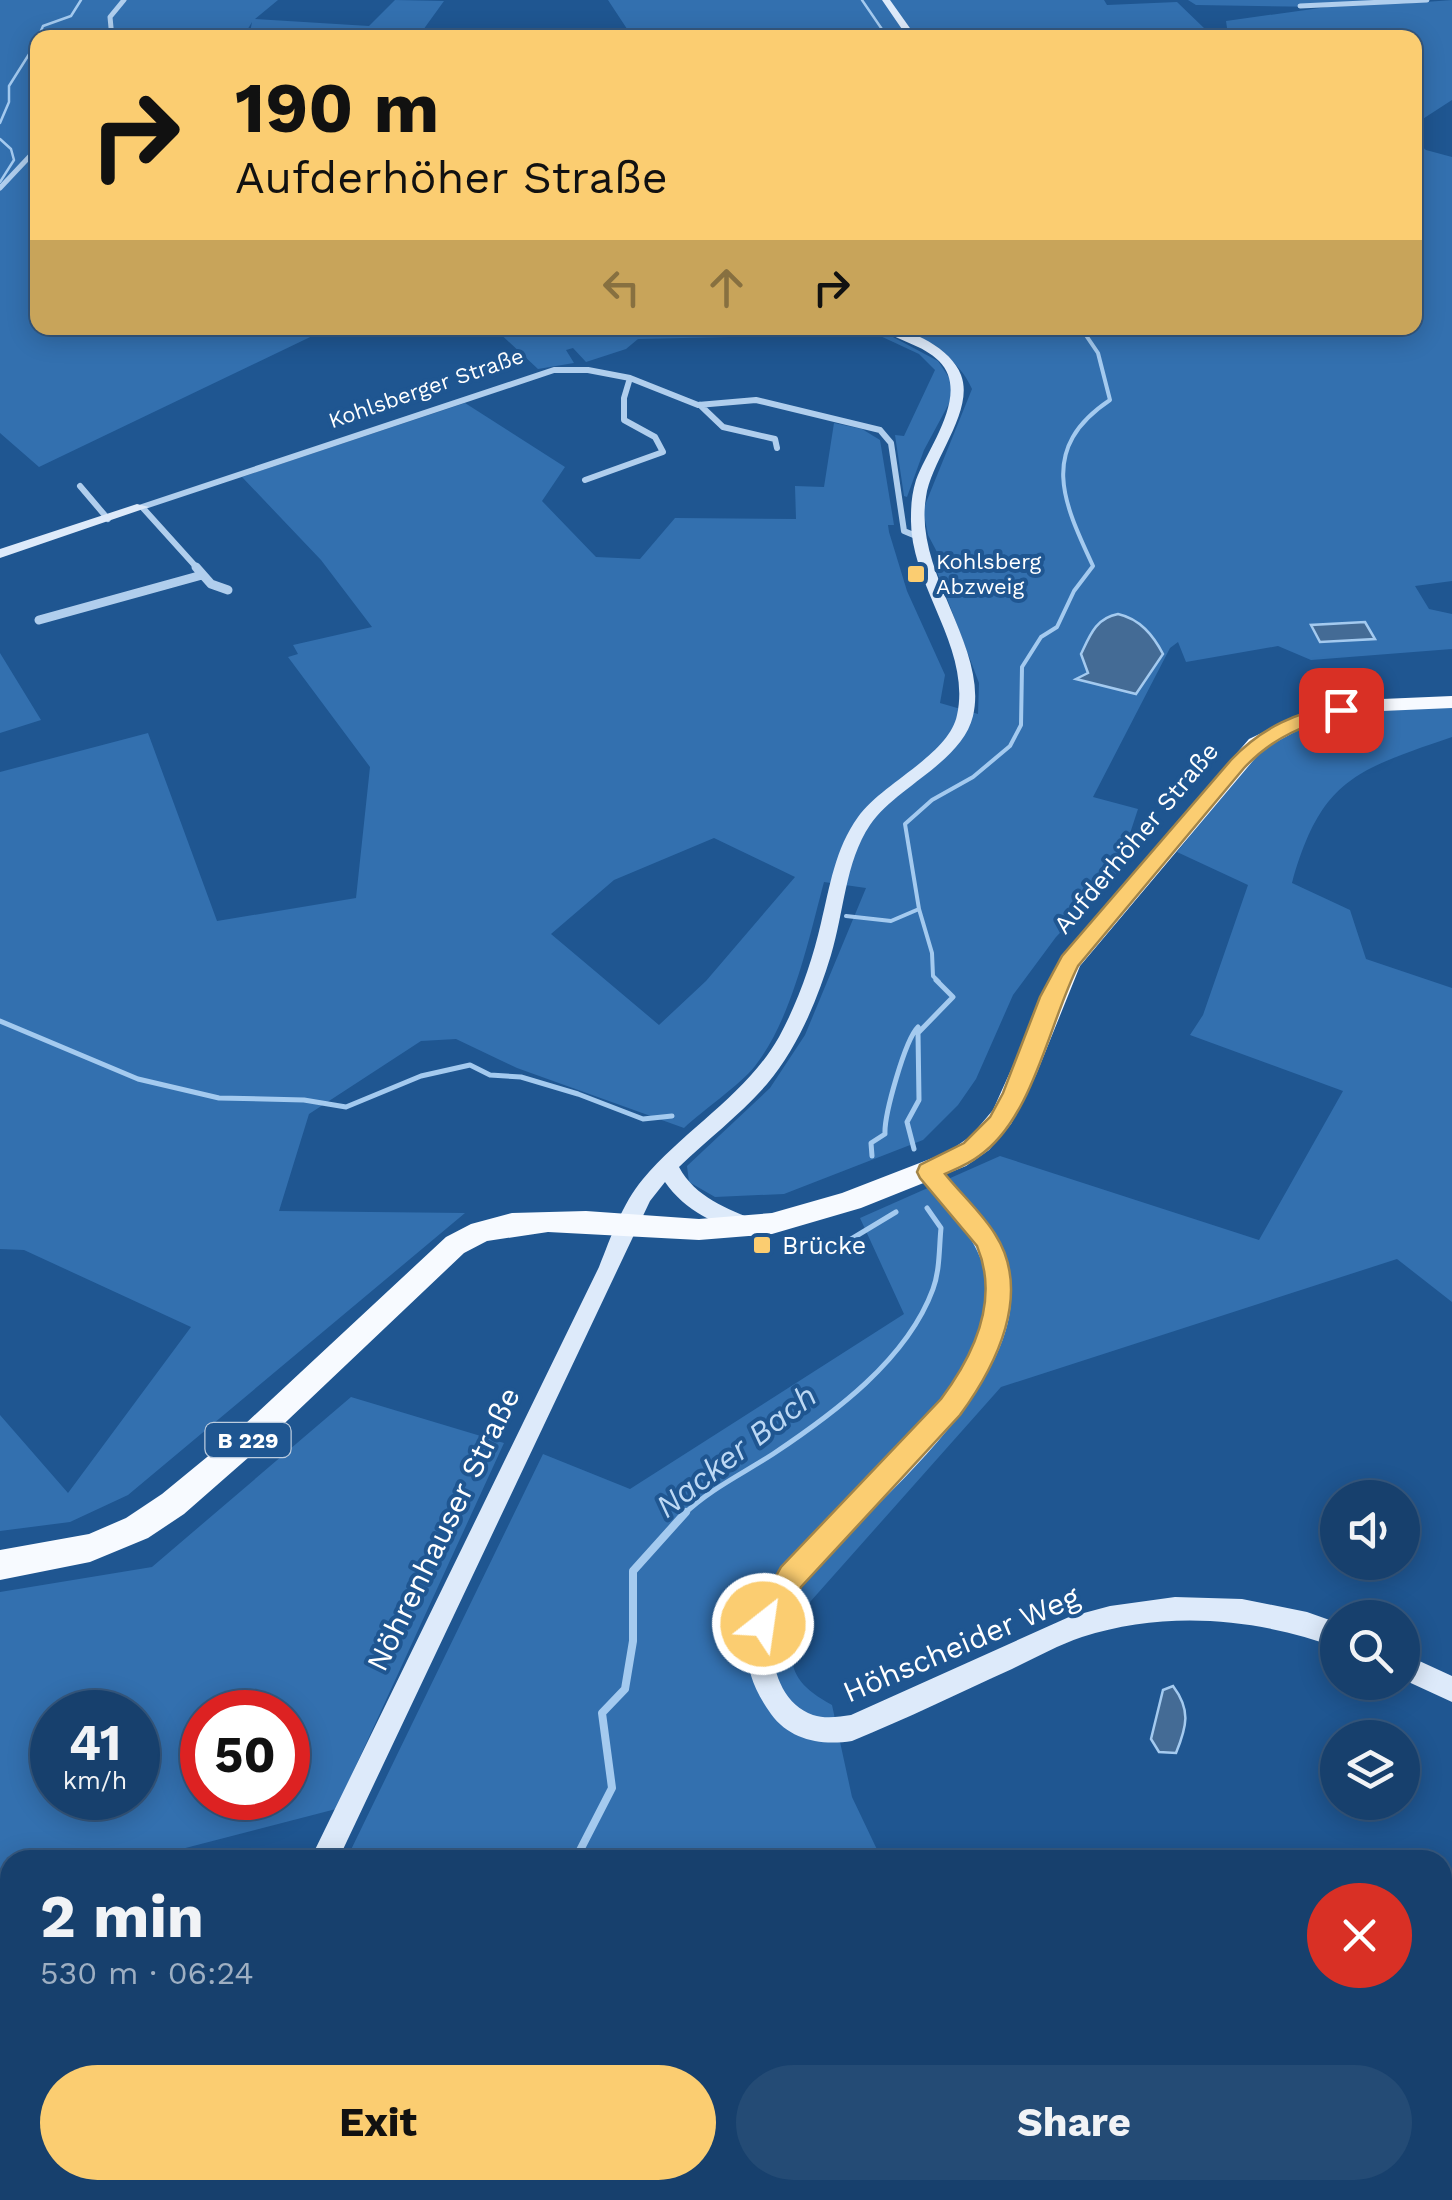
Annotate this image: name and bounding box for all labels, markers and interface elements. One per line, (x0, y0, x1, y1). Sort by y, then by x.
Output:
text: 190 m (235, 67, 439, 149)
icon: right (70, 70, 200, 200)
text: Aufderhöher Straße (235, 151, 668, 204)
icon: left (594, 260, 649, 315)
icon: ahead (699, 260, 754, 315)
icon: right (804, 260, 859, 315)
street label: Kohlsberger Straße (325, 343, 527, 433)
place label: Kohlsberg Abzweig (936, 549, 1042, 599)
marker: Kohlsberg Abzweig (905, 563, 927, 585)
pin (1299, 668, 1384, 753)
icon: arrive (1314, 683, 1369, 738)
street label: Aufderhöher Straße (1048, 737, 1224, 939)
place label: Brücke (782, 1231, 866, 1260)
marker: Brücke (751, 1234, 773, 1256)
water label: Nacker Bach (648, 1376, 824, 1526)
street label: Nöhrenhauser Straße (359, 1381, 527, 1677)
road number: B 229 (206, 1423, 290, 1457)
map controls (1320, 1480, 1420, 1820)
button: sound (1320, 1480, 1420, 1580)
position arrow (711, 1572, 815, 1676)
street label: Höhscheider Weg (838, 1578, 1084, 1710)
button: search (1320, 1600, 1420, 1700)
speed limit sign: 50 (180, 1690, 310, 1820)
text: 41 (69, 1713, 121, 1772)
button: layers (1320, 1720, 1420, 1820)
text: km/h (63, 1766, 127, 1795)
text: 2 min (40, 1881, 204, 1952)
button: close (1307, 1883, 1412, 1988)
text: 530 m · 06:24 (40, 1954, 254, 1992)
button: Exit (40, 2065, 716, 2180)
button: Share (736, 2065, 1412, 2180)

